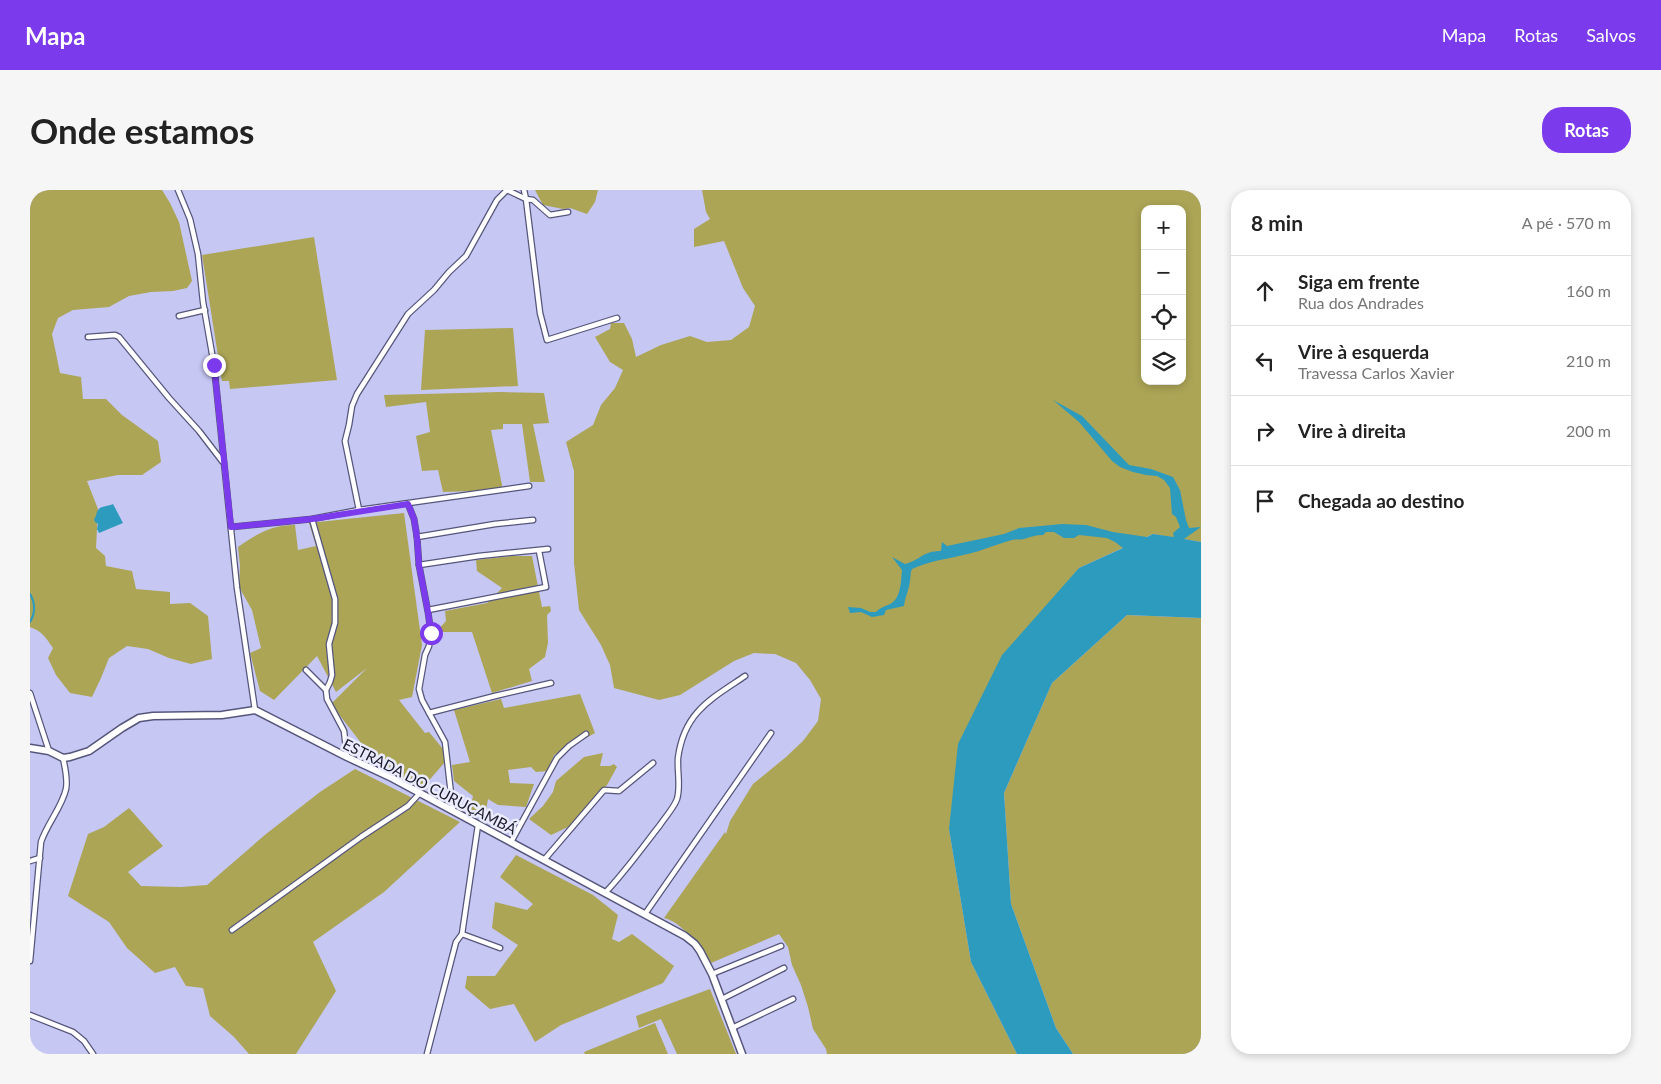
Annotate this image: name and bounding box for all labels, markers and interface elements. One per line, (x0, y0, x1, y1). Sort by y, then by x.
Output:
text: Mapa (25, 21, 85, 50)
text: Mapa (1442, 24, 1486, 46)
text: Rotas (1514, 24, 1558, 46)
text: Salvos (1586, 24, 1636, 46)
button: Rotas (1542, 107, 1631, 153)
text: Onde estamos (30, 109, 254, 151)
map controls (1141, 205, 1186, 385)
button: + (1141, 205, 1186, 250)
text: 8 min (1251, 210, 1303, 235)
text: A pé · 570 m (1522, 213, 1611, 232)
button: − (1141, 250, 1186, 295)
text: Siga em frente (1298, 270, 1420, 293)
icon: ahead (1251, 277, 1279, 305)
text: 160 m (1566, 281, 1611, 300)
text: Rua dos Andrades (1298, 293, 1424, 312)
button: locate (1141, 295, 1186, 340)
button: layers (1141, 340, 1186, 385)
text: Vire à esquerda (1298, 340, 1429, 363)
icon: left (1251, 347, 1279, 375)
text: 210 m (1566, 351, 1611, 370)
route end (203, 354, 226, 377)
text: Travessa Carlos Xavier (1298, 363, 1454, 382)
icon: right (1251, 417, 1279, 445)
text: Vire à direita (1298, 419, 1406, 442)
text: 200 m (1566, 421, 1611, 440)
icon: arrive (1251, 487, 1279, 515)
text: Chegada ao destino (1298, 489, 1464, 512)
route start (420, 622, 443, 645)
street label: ESTRADA DO CURUÇAMBÁ (340, 734, 521, 838)

